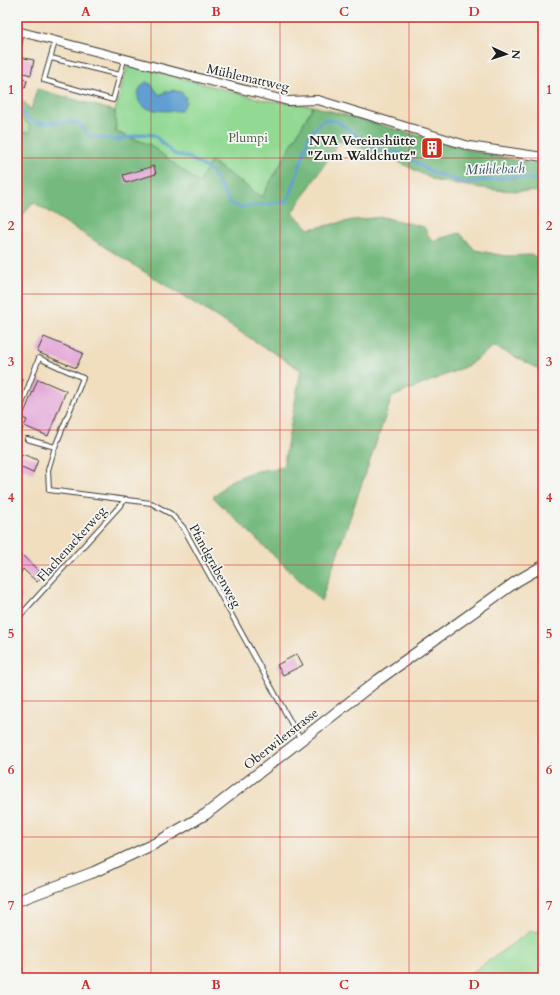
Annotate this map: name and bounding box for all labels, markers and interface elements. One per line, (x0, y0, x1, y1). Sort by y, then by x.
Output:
text: A (81, 3, 91, 21)
text: B (211, 3, 221, 21)
text: C (339, 3, 349, 21)
text: D (468, 3, 480, 21)
north arrow (486, 34, 526, 74)
text: N (508, 49, 523, 60)
street label: Mühlemattweg (205, 60, 292, 96)
text: 1 (8, 81, 14, 99)
text: 1 (546, 81, 552, 99)
park label: Plumpi (228, 129, 268, 147)
place label: NVA Vereinshütte "Zum Waldchutz" (308, 132, 416, 165)
building icon: NVA Vereinshütte "Zum Waldchutz" (419, 135, 445, 161)
water label: Mühlebach (465, 158, 525, 180)
text: 2 (8, 217, 15, 235)
text: 2 (546, 217, 553, 235)
text: 3 (8, 353, 15, 371)
text: 3 (546, 353, 553, 371)
text: 4 (8, 489, 15, 507)
text: 4 (546, 489, 553, 507)
street label: Flachenackerweg (33, 502, 111, 585)
street label: Pfandgrabenweg (185, 521, 246, 612)
text: 5 (8, 625, 14, 643)
text: 5 (546, 625, 552, 643)
street label: Oberwilerstrasse (240, 704, 322, 774)
text: 6 (8, 761, 15, 779)
text: 6 (546, 761, 553, 779)
text: 7 (8, 897, 15, 915)
text: 7 (546, 897, 553, 915)
text: A (81, 976, 91, 994)
text: B (211, 976, 221, 994)
text: C (339, 976, 349, 994)
text: D (468, 976, 480, 994)

